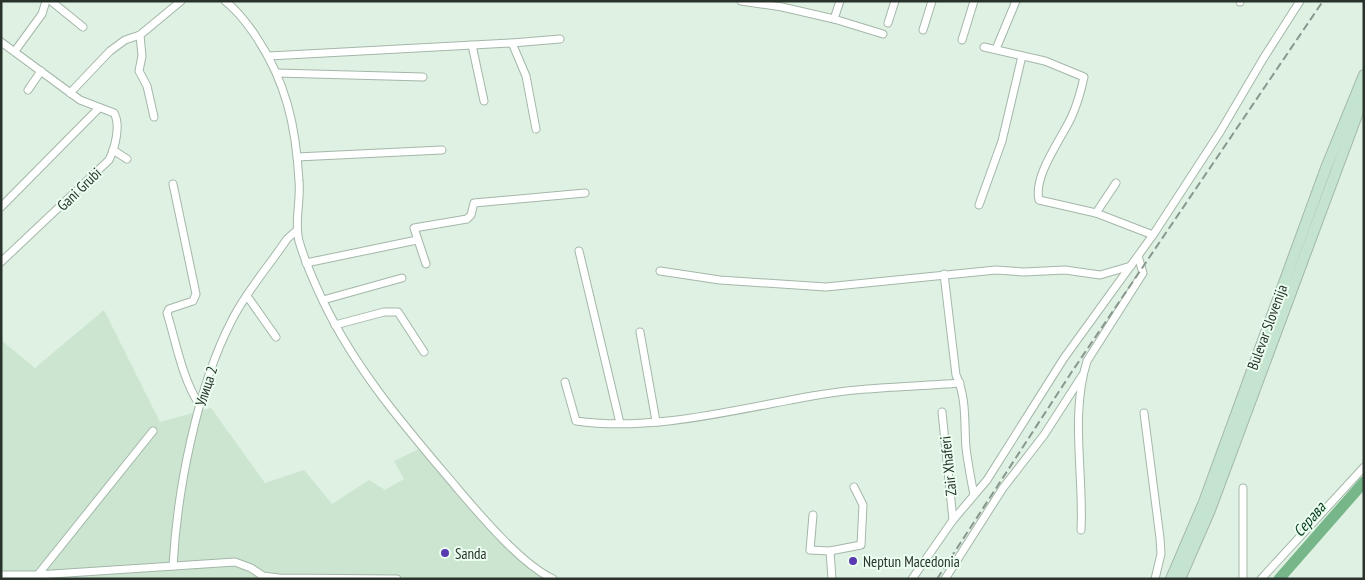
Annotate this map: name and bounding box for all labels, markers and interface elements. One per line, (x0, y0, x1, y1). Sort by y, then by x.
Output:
street label: Gani Grubi (53, 163, 105, 215)
street label: Bulevar Slovenija (1243, 282, 1291, 372)
street label: Улица 2 (191, 364, 221, 408)
street label: Zair Xhaferi (935, 435, 961, 497)
water label: Серава (1288, 496, 1331, 541)
place label: Sanda (455, 544, 487, 563)
marker: Sanda (439, 547, 451, 559)
place label: Neptun Macedonia (863, 552, 960, 571)
marker: Neptun Macedonia (847, 555, 859, 567)

